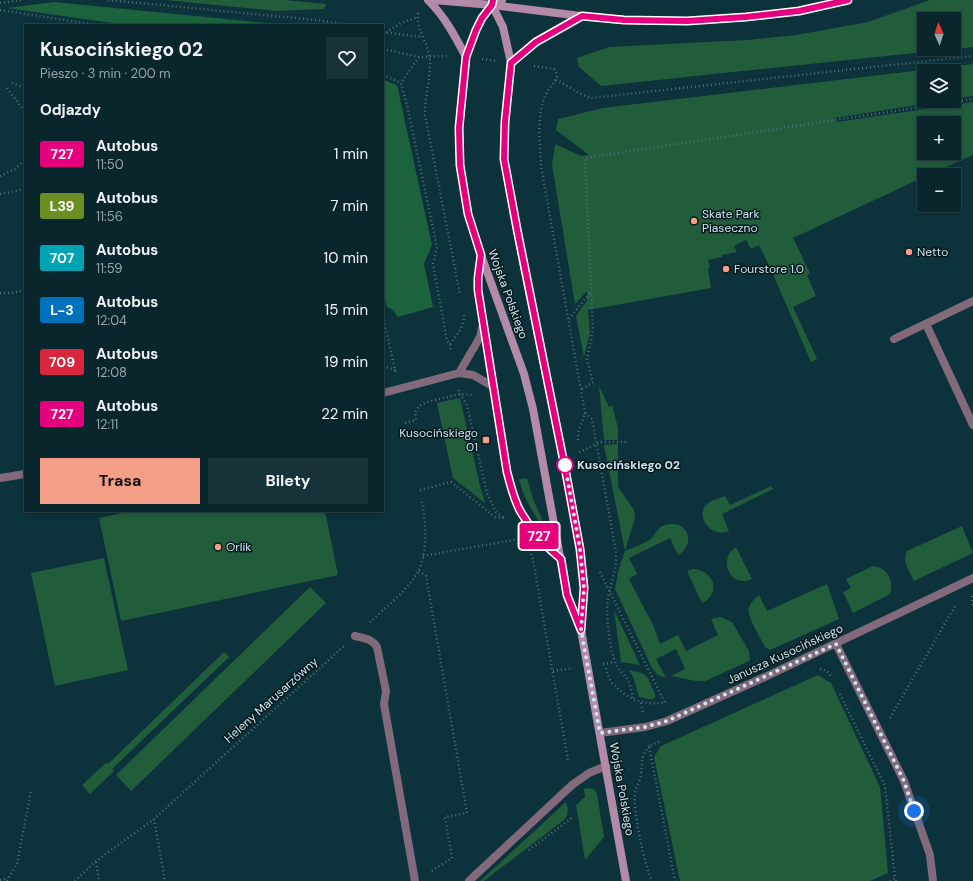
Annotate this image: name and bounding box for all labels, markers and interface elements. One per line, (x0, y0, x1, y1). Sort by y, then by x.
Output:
north arrow (917, 12, 961, 56)
map controls (917, 12, 961, 212)
text: Kusocińskiego 02 (40, 37, 203, 62)
button: heart (326, 37, 368, 79)
button: layers (917, 64, 961, 108)
text: Pieszo · 3 min · 200 m (40, 65, 171, 82)
text: Odjazdy (40, 100, 101, 120)
button: + (917, 116, 961, 160)
text: Autobus (96, 136, 158, 156)
text: 1 min (334, 144, 368, 164)
text: 727 (51, 145, 73, 163)
text: 11:50 (96, 156, 124, 173)
button: − (917, 168, 961, 212)
text: Autobus (96, 188, 158, 208)
text: 7 min (330, 196, 368, 216)
text: L39 (50, 197, 74, 215)
place label: Skate Park Piaseczno (702, 206, 760, 236)
text: 11:56 (96, 208, 123, 225)
marker: Skate Park Piaseczno (689, 216, 699, 226)
text: Autobus (96, 240, 158, 260)
place label: Netto (917, 244, 948, 260)
street label: Wojska Polskiego (484, 247, 532, 341)
marker: Netto (904, 247, 914, 257)
text: 10 min (323, 248, 368, 268)
text: 707 (50, 249, 74, 267)
text: 11:59 (96, 260, 122, 277)
place label: Fourstore 1.0 (734, 261, 804, 277)
marker: Fourstore 1.0 (721, 264, 731, 274)
text: Autobus (96, 292, 158, 312)
text: 15 min (325, 300, 368, 320)
text: L-3 (50, 301, 74, 319)
text: 12:04 (96, 312, 127, 329)
text: Autobus (96, 344, 158, 364)
text: 19 min (324, 352, 368, 372)
text: 709 (49, 353, 75, 371)
text: 12:08 (96, 364, 127, 381)
text: Autobus (96, 396, 158, 416)
text: 22 min (321, 404, 368, 424)
text: 727 (51, 405, 73, 423)
text: 12:11 (96, 416, 118, 433)
place label: Kusocińskiego 01 (399, 425, 478, 455)
marker: Kusocińskiego 01 (481, 435, 491, 445)
marker: Kusocińskiego 02 (556, 456, 574, 474)
place label: Kusocińskiego 02 (577, 457, 680, 473)
button: Trasa (40, 458, 200, 504)
button: Bilety (208, 458, 368, 504)
line badge: 727 (516, 523, 562, 549)
text: 727 (528, 527, 550, 545)
place label: Orlik (226, 539, 251, 555)
marker: Orlik (213, 542, 223, 552)
street label: Janusza Kusocińskiego (724, 620, 846, 688)
street label: Heleny Marusarzówny (221, 653, 322, 746)
street label: Wojska Polskiego (606, 741, 638, 837)
your location (904, 801, 924, 821)

